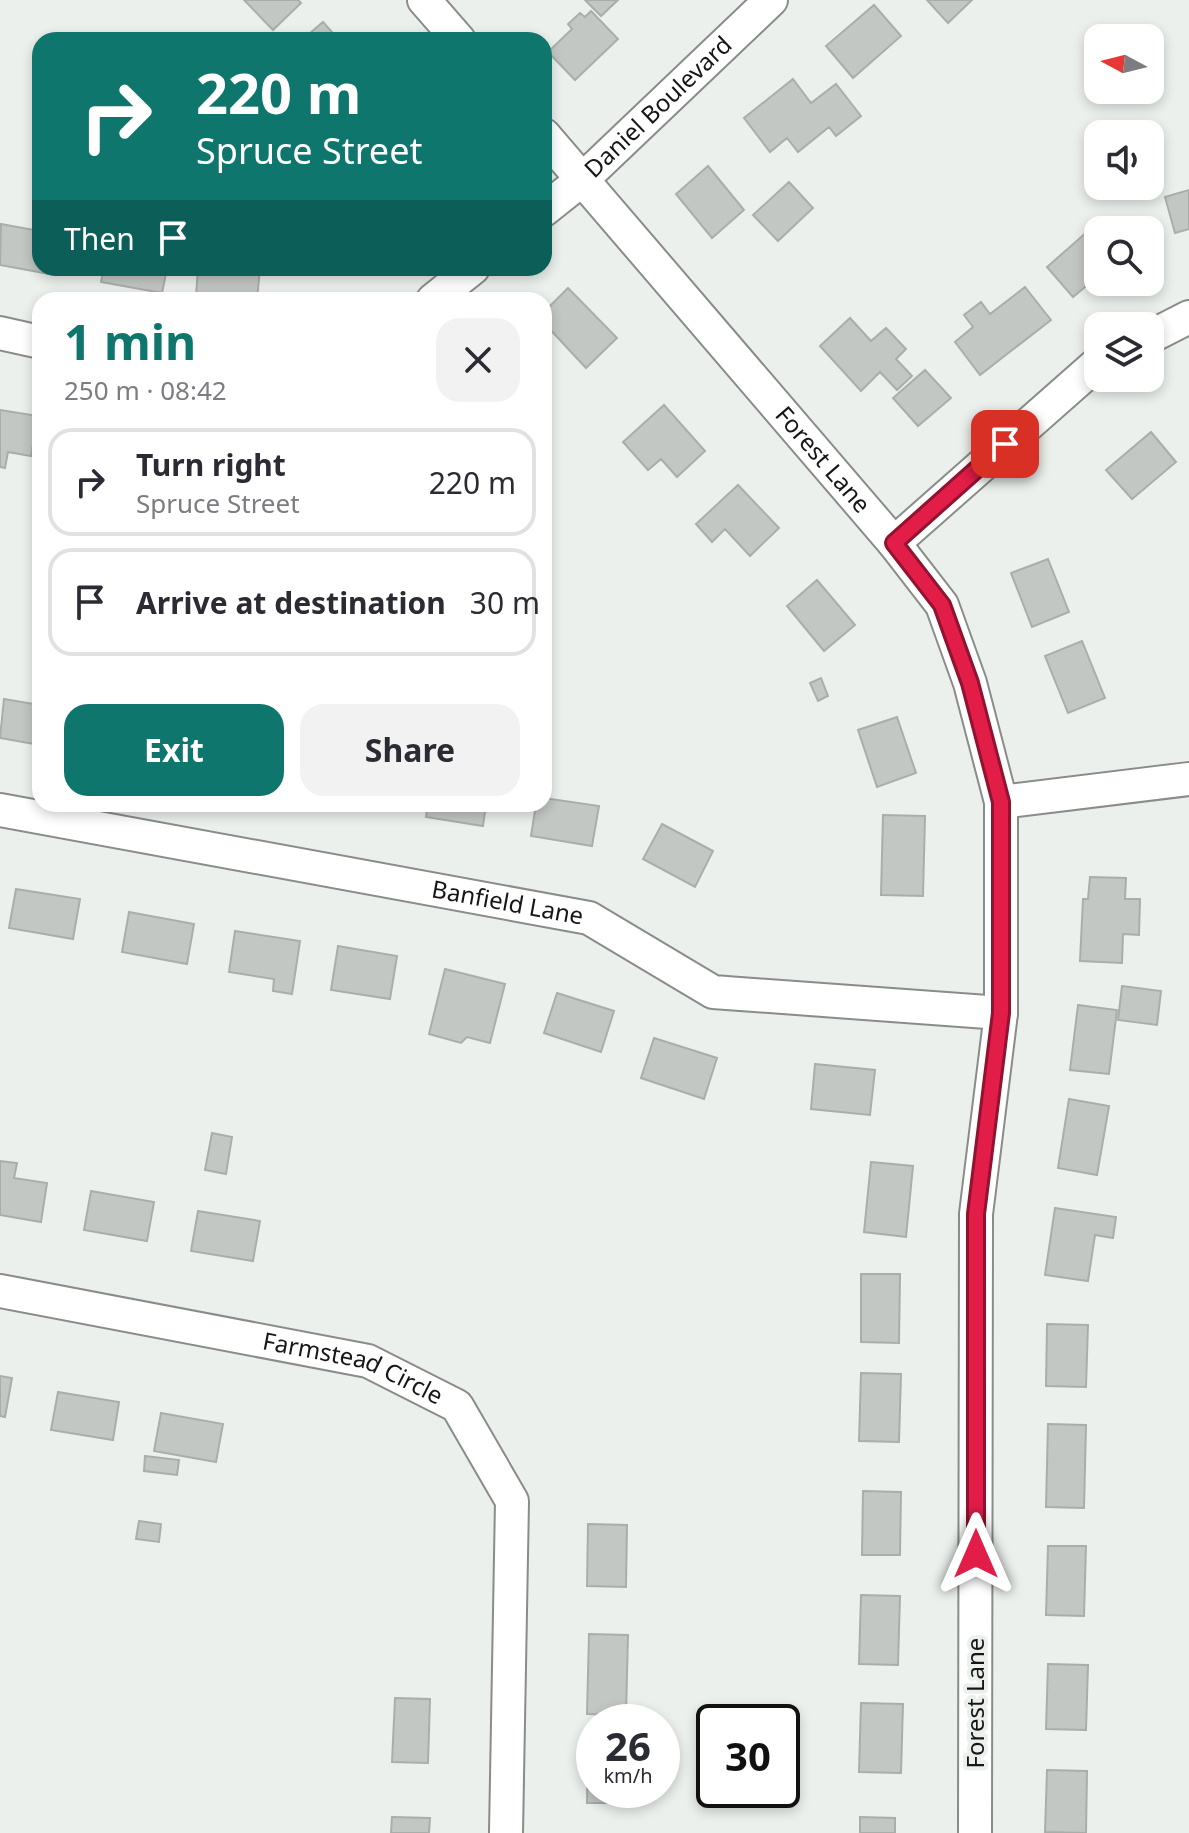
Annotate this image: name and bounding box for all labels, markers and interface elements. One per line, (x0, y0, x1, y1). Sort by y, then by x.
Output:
north arrow (1084, 24, 1164, 104)
map controls (1084, 24, 1164, 392)
street label: Daniel Boulevard (576, 28, 738, 184)
text: 220 m (196, 54, 361, 130)
icon: right (64, 64, 168, 168)
button: sound (1084, 120, 1164, 200)
text: Spruce Street (196, 126, 422, 175)
icon: arrive (151, 216, 195, 260)
button: search (1084, 216, 1164, 296)
text: Then (64, 218, 135, 259)
text: 1 min (64, 309, 196, 374)
button: layers (1084, 312, 1164, 392)
button: close (436, 318, 520, 402)
text: 250 m · 08:42 (64, 372, 227, 408)
street label: Forest Lane (769, 398, 879, 519)
pin (971, 410, 1039, 478)
icon: arrive (983, 422, 1027, 466)
text: Turn right (136, 444, 286, 485)
icon: right (68, 460, 112, 504)
text: 220 m (429, 462, 516, 503)
text: Spruce Street (136, 485, 300, 521)
icon: arrive (68, 580, 112, 624)
text: Arrive at destination (136, 582, 446, 623)
text: 30 m (470, 582, 540, 623)
button: Exit (64, 704, 284, 796)
button: Share (300, 704, 520, 796)
street label: Banfield Lane (429, 872, 586, 932)
street label: Farmstead Circle (260, 1323, 449, 1411)
position arrow (934, 1512, 1018, 1596)
street label: Forest Lane (958, 1638, 991, 1768)
speed limit sign: 30 (696, 1704, 800, 1808)
text: 26 (605, 1718, 651, 1773)
text: km/h (603, 1762, 653, 1789)

